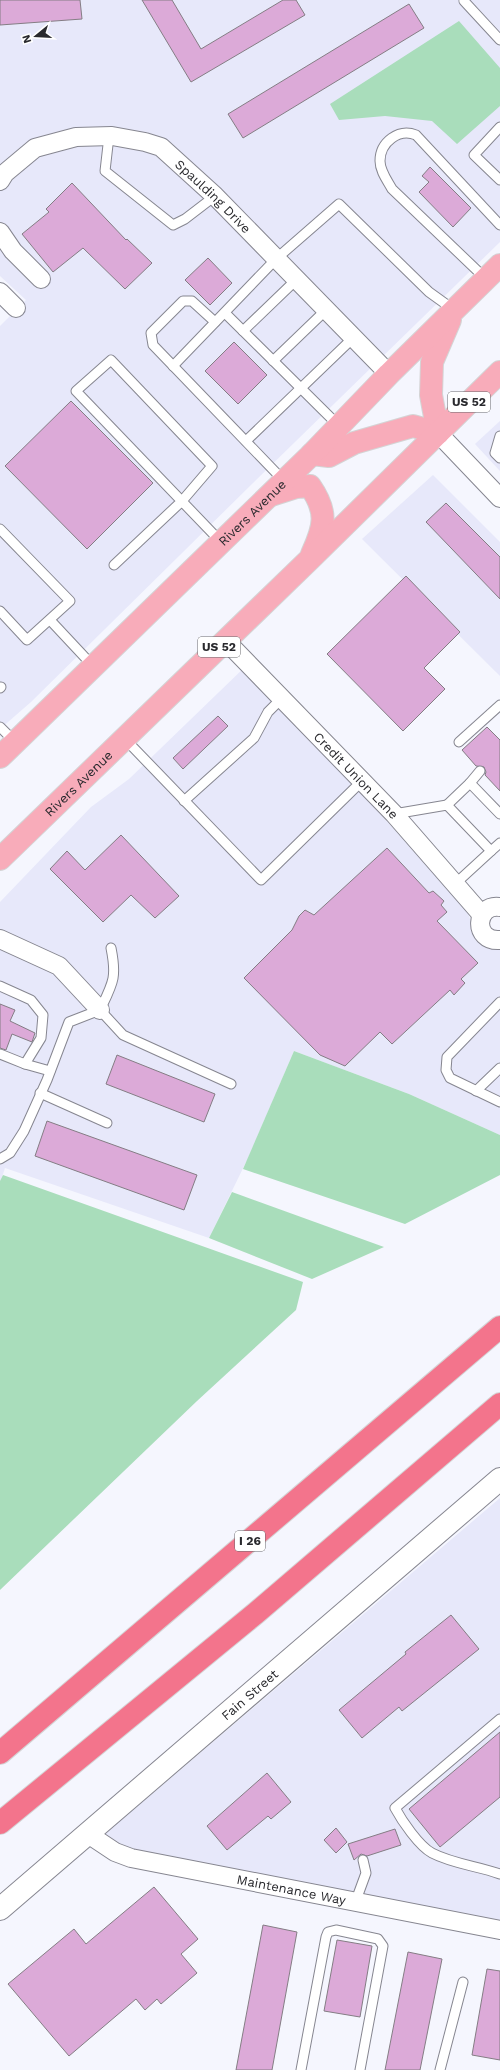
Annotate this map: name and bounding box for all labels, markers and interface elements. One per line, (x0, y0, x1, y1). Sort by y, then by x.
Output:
north arrow (16, 16, 56, 56)
text: N (20, 33, 34, 45)
street label: Spaulding Drive (172, 156, 254, 236)
road number: US 52 (448, 392, 490, 412)
street label: Rivers Avenue (215, 476, 289, 549)
road number: US 52 (198, 637, 240, 657)
street label: Credit Union Lane (311, 729, 402, 822)
street label: Rivers Avenue (41, 747, 115, 819)
road number: I 26 (235, 1531, 265, 1551)
street label: Fain Street (218, 1666, 281, 1723)
street label: Maintenance Way (236, 1871, 348, 1907)

